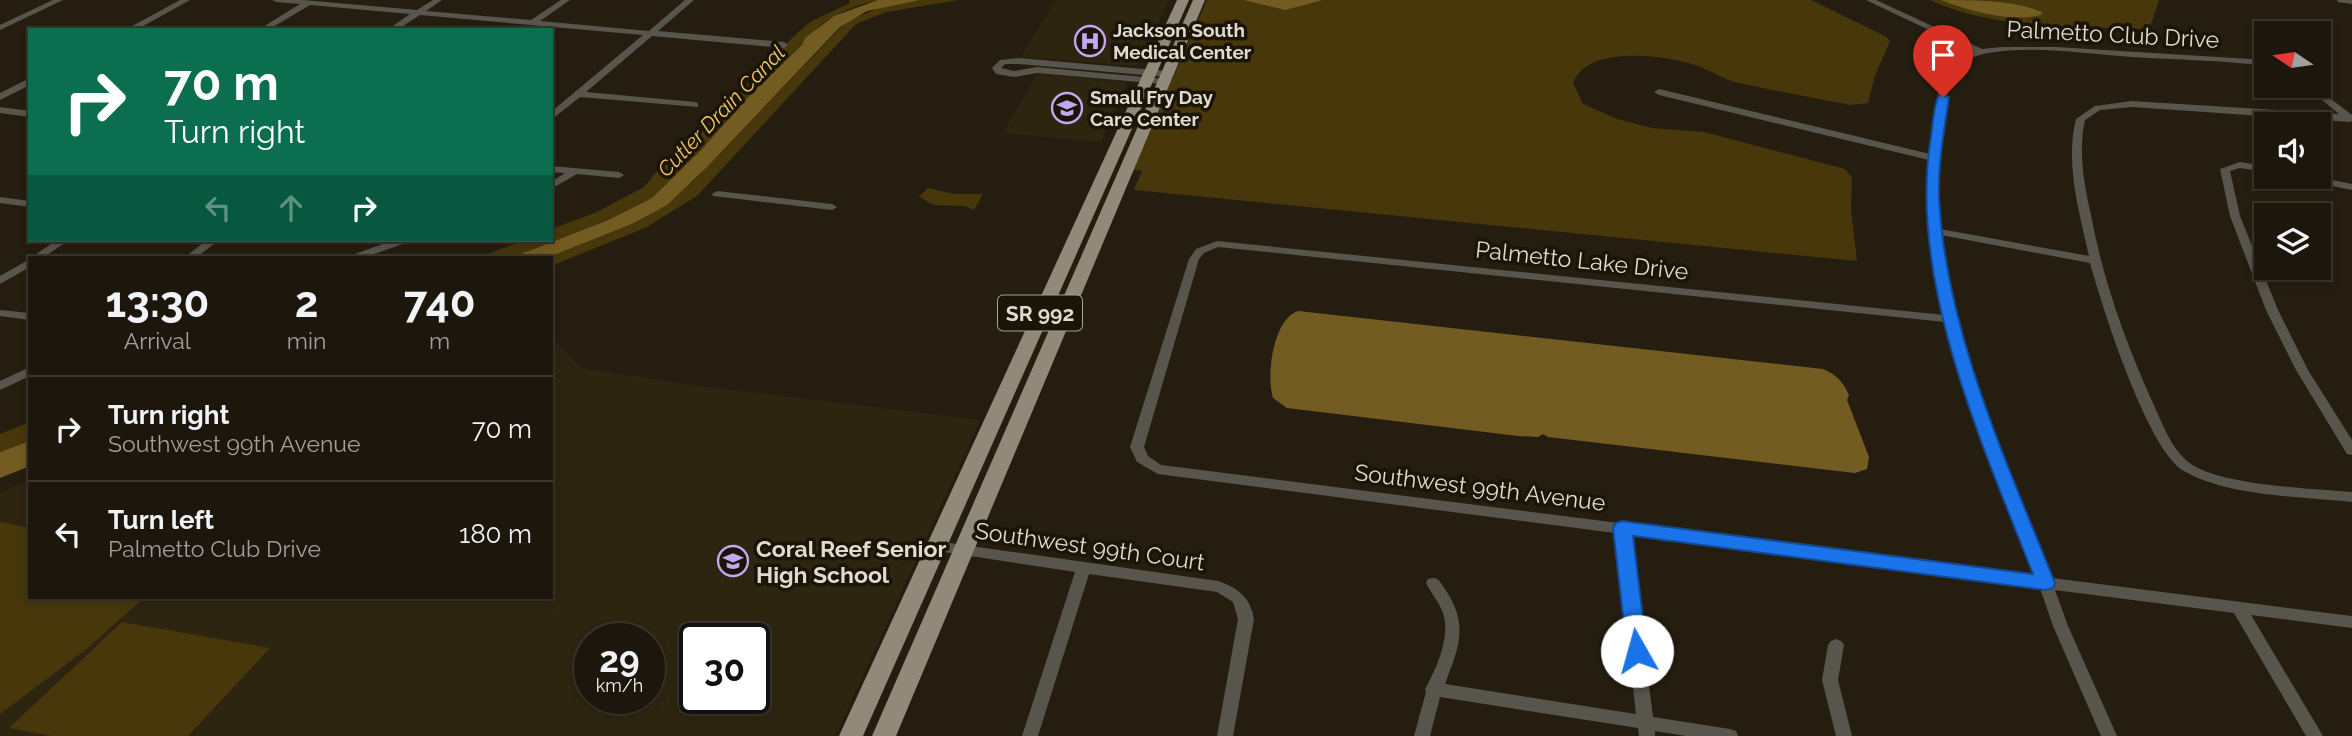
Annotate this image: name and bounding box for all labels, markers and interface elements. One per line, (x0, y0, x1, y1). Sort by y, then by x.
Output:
street label: Palmetto Club Drive (2006, 15, 2220, 53)
place label: Jackson South Medical Center (1113, 19, 1252, 63)
north arrow (2254, 21, 2331, 98)
map controls (2254, 21, 2331, 280)
hospital icon: Jackson South Medical Center (1073, 24, 1107, 58)
pin (1913, 25, 1973, 97)
icon: arrive (1924, 36, 1962, 74)
water label: Cutler Drain Canal (652, 40, 790, 182)
text: 70 m (164, 54, 279, 111)
icon: right (49, 56, 140, 147)
place label: Small Fry Day Care Center (1090, 86, 1214, 130)
school or university icon: Small Fry Day Care Center (1050, 91, 1084, 125)
button: sound (2254, 112, 2331, 189)
text: Turn right (164, 113, 305, 150)
icon: left (199, 189, 237, 227)
icon: ahead (272, 189, 310, 227)
icon: right (345, 189, 383, 227)
button: layers (2254, 203, 2331, 280)
street label: Palmetto Lake Drive (1474, 235, 1690, 285)
text: 13:30 (105, 278, 209, 327)
text: 2 (295, 278, 318, 327)
text: 740 (404, 278, 476, 327)
road number: SR 992 (998, 296, 1082, 330)
text: Arrival (124, 327, 191, 354)
text: min (287, 327, 326, 354)
text: m (429, 327, 450, 354)
text: Turn right (108, 400, 229, 430)
icon: right (49, 410, 87, 448)
text: 70 m (472, 414, 532, 444)
text: Southwest 99th Avenue (108, 430, 361, 457)
street label: Southwest 99th Avenue (1353, 458, 1607, 516)
text: Turn left (108, 505, 214, 535)
icon: left (49, 515, 87, 553)
street label: Southwest 99th Court (974, 517, 1207, 576)
text: 180 m (459, 519, 532, 549)
text: Palmetto Club Drive (108, 535, 321, 562)
place label: Coral Reef Senior High School (756, 535, 946, 588)
school or university icon: Coral Reef Senior High School (716, 544, 750, 578)
position arrow (1600, 614, 1674, 688)
speed limit sign: 30 (679, 623, 770, 714)
text: 29 (599, 639, 640, 680)
text: km/h (596, 675, 643, 696)

